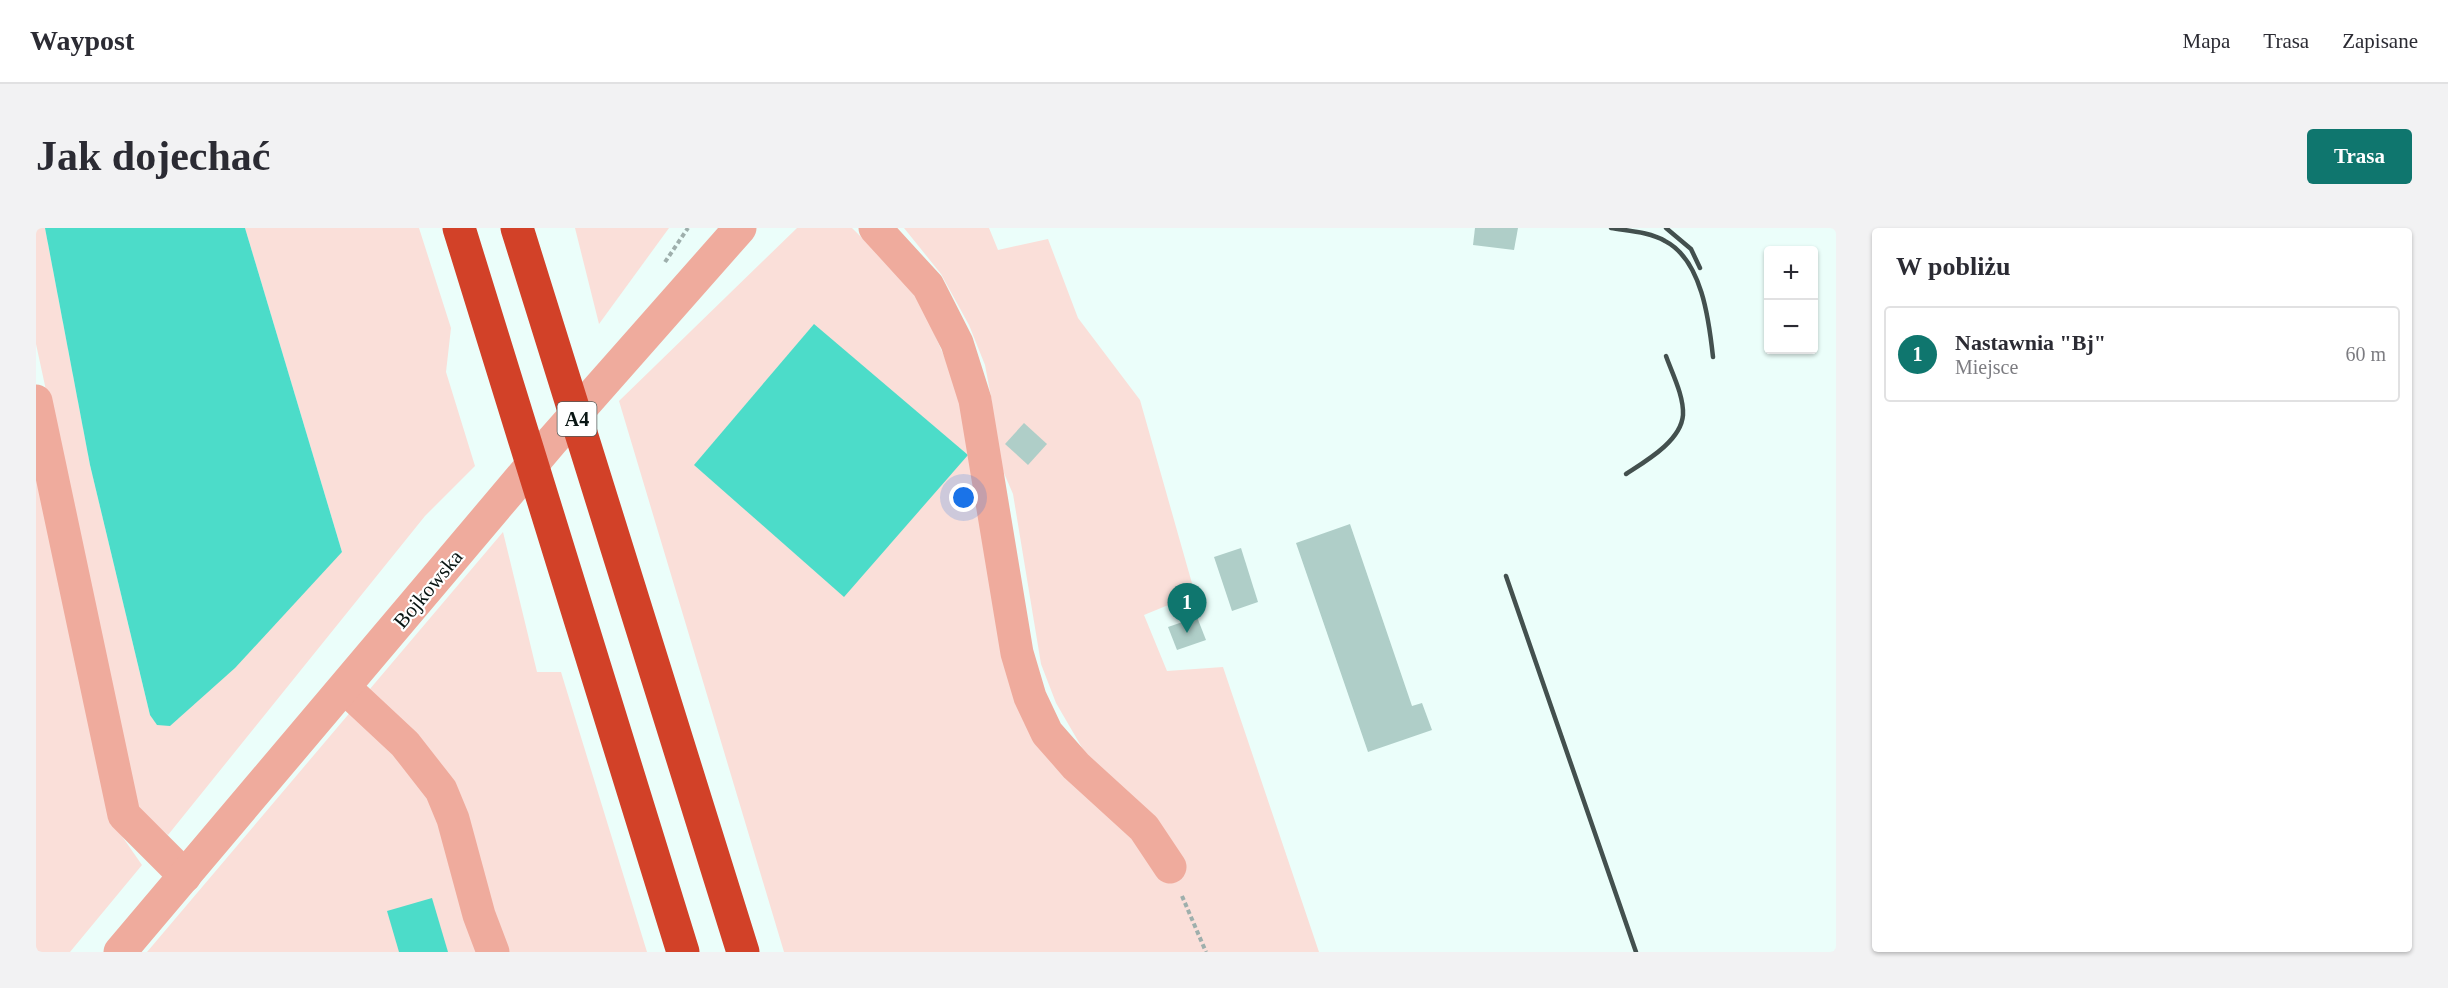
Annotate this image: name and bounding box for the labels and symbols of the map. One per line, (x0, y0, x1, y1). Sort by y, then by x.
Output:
road number: A4 (558, 402, 596, 436)
your location (949, 483, 978, 512)
street label: Bojkowska (388, 545, 468, 633)
pin: 1 (1168, 584, 1206, 633)

